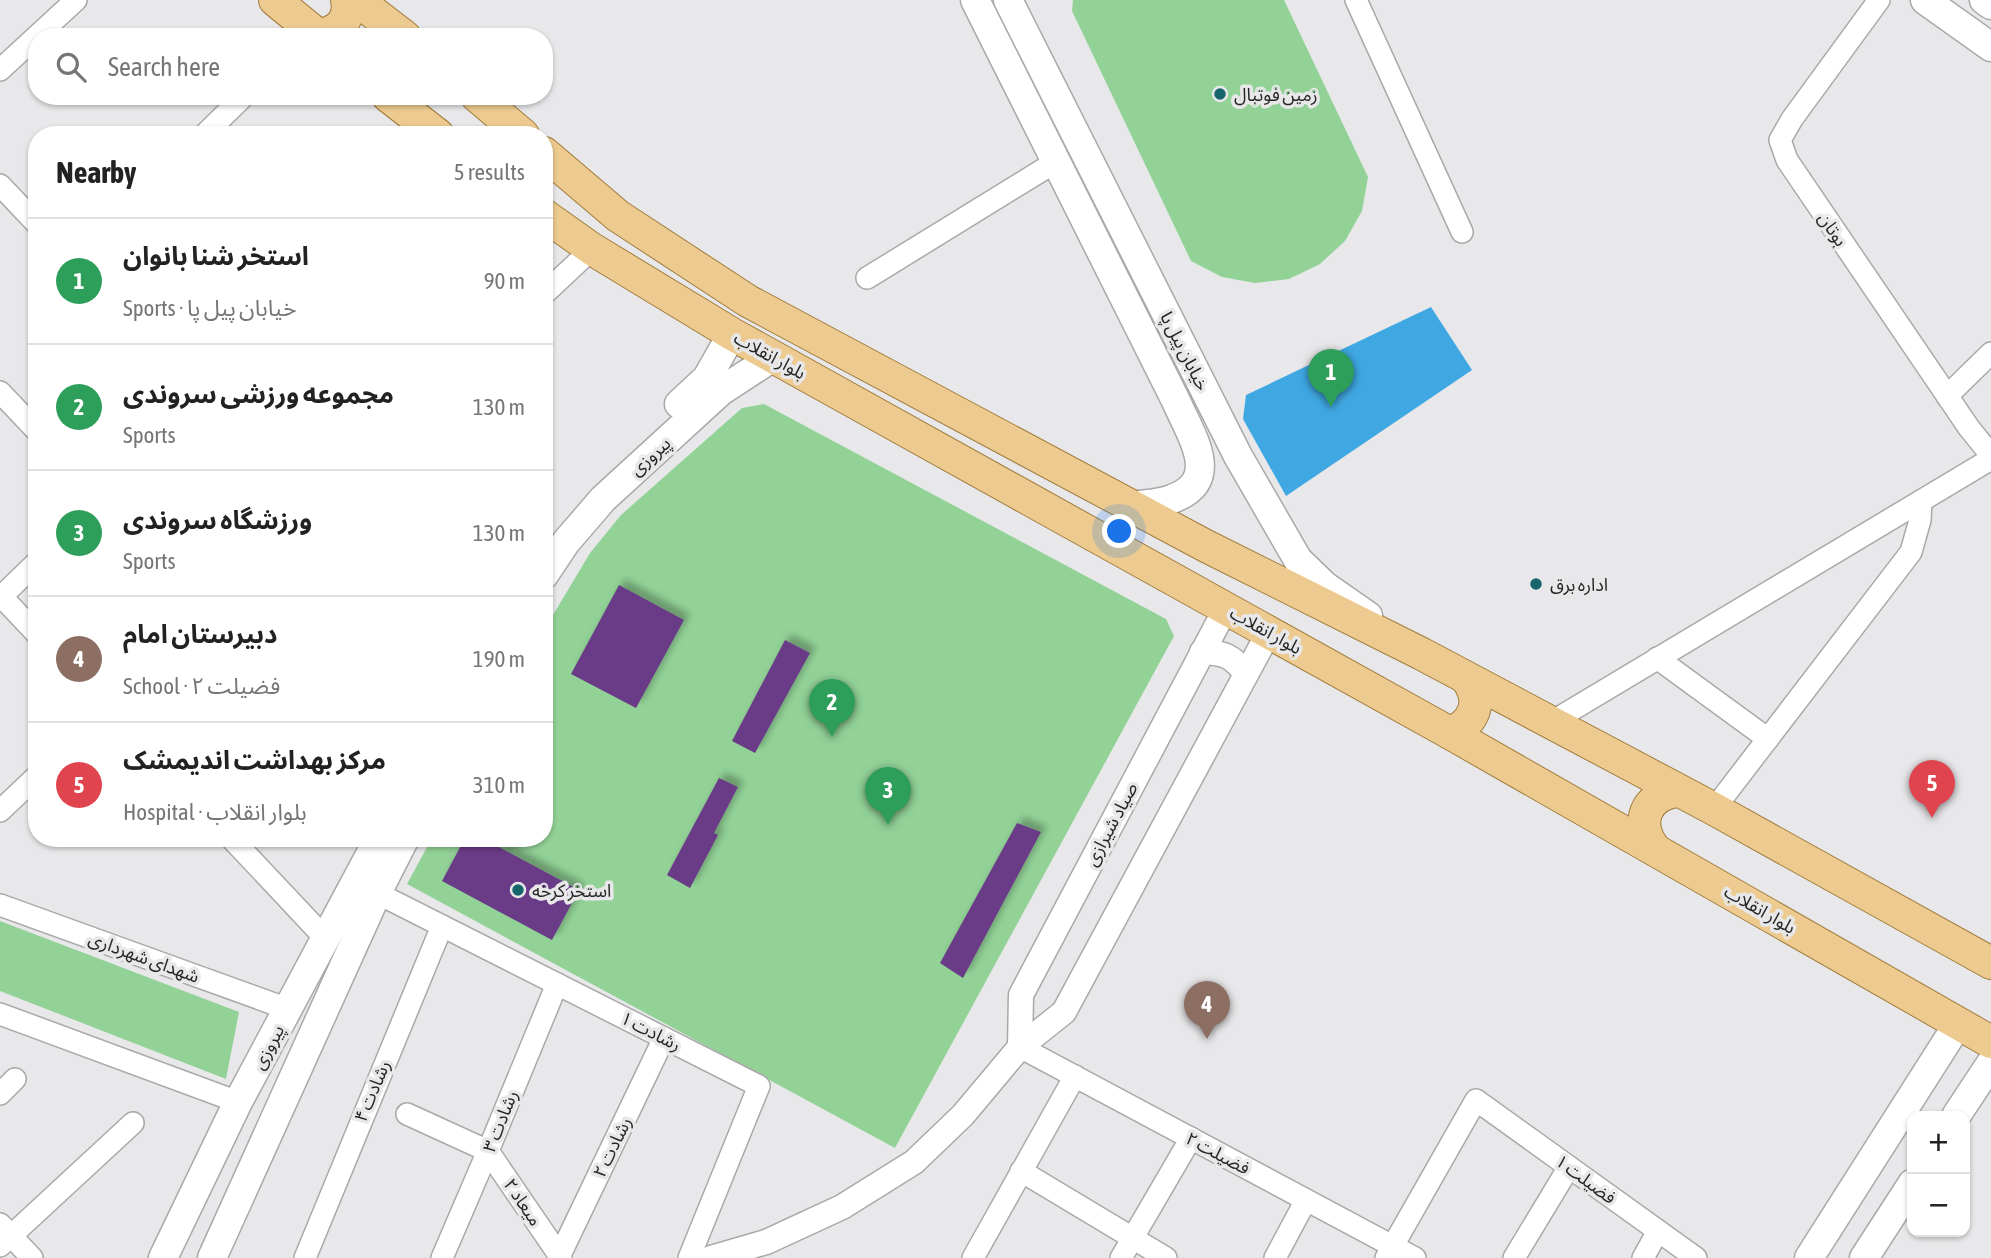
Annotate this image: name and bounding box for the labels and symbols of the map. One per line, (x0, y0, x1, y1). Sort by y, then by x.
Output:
place label: زمین فوتبال (1234, 84, 1318, 106)
marker: زمین فوتبال (1212, 86, 1228, 102)
street label: بوتان (1813, 208, 1852, 250)
street label: خیابان پیل پا (1155, 308, 1214, 394)
street label: بلوار انقلاب (730, 327, 810, 384)
pin: 1 (1308, 349, 1354, 407)
street label: پیروزی (625, 432, 675, 481)
your location (1102, 514, 1136, 548)
place label: اداره برق (1550, 574, 1608, 596)
marker: اداره برق (1528, 576, 1544, 592)
street label: بلوار انقلاب (1226, 602, 1306, 659)
pin: 2 (809, 679, 855, 737)
pin: 5 (1909, 760, 1955, 818)
pin: 3 (865, 767, 911, 825)
street label: صیاد شیرازی (1080, 779, 1143, 870)
place label: استخر کرخه (532, 880, 611, 902)
street label: بلوار انقلاب (1720, 880, 1799, 939)
marker: استخر کرخه (510, 882, 526, 898)
street label: شهدای شهرداری (85, 927, 202, 988)
pin: 4 (1184, 981, 1230, 1039)
street label: رشادت ۱ (617, 1007, 685, 1056)
street label: پیروزی (248, 1021, 289, 1073)
street label: رشادت ۴ (350, 1057, 395, 1125)
street label: رشادت ۳ (478, 1087, 523, 1155)
street label: رشادت ۲ (588, 1113, 637, 1181)
street label: فضیلت ۲ (1182, 1127, 1254, 1179)
street label: فضیلت ۱ (1552, 1150, 1620, 1208)
street label: میعاد ۲ (500, 1175, 546, 1229)

